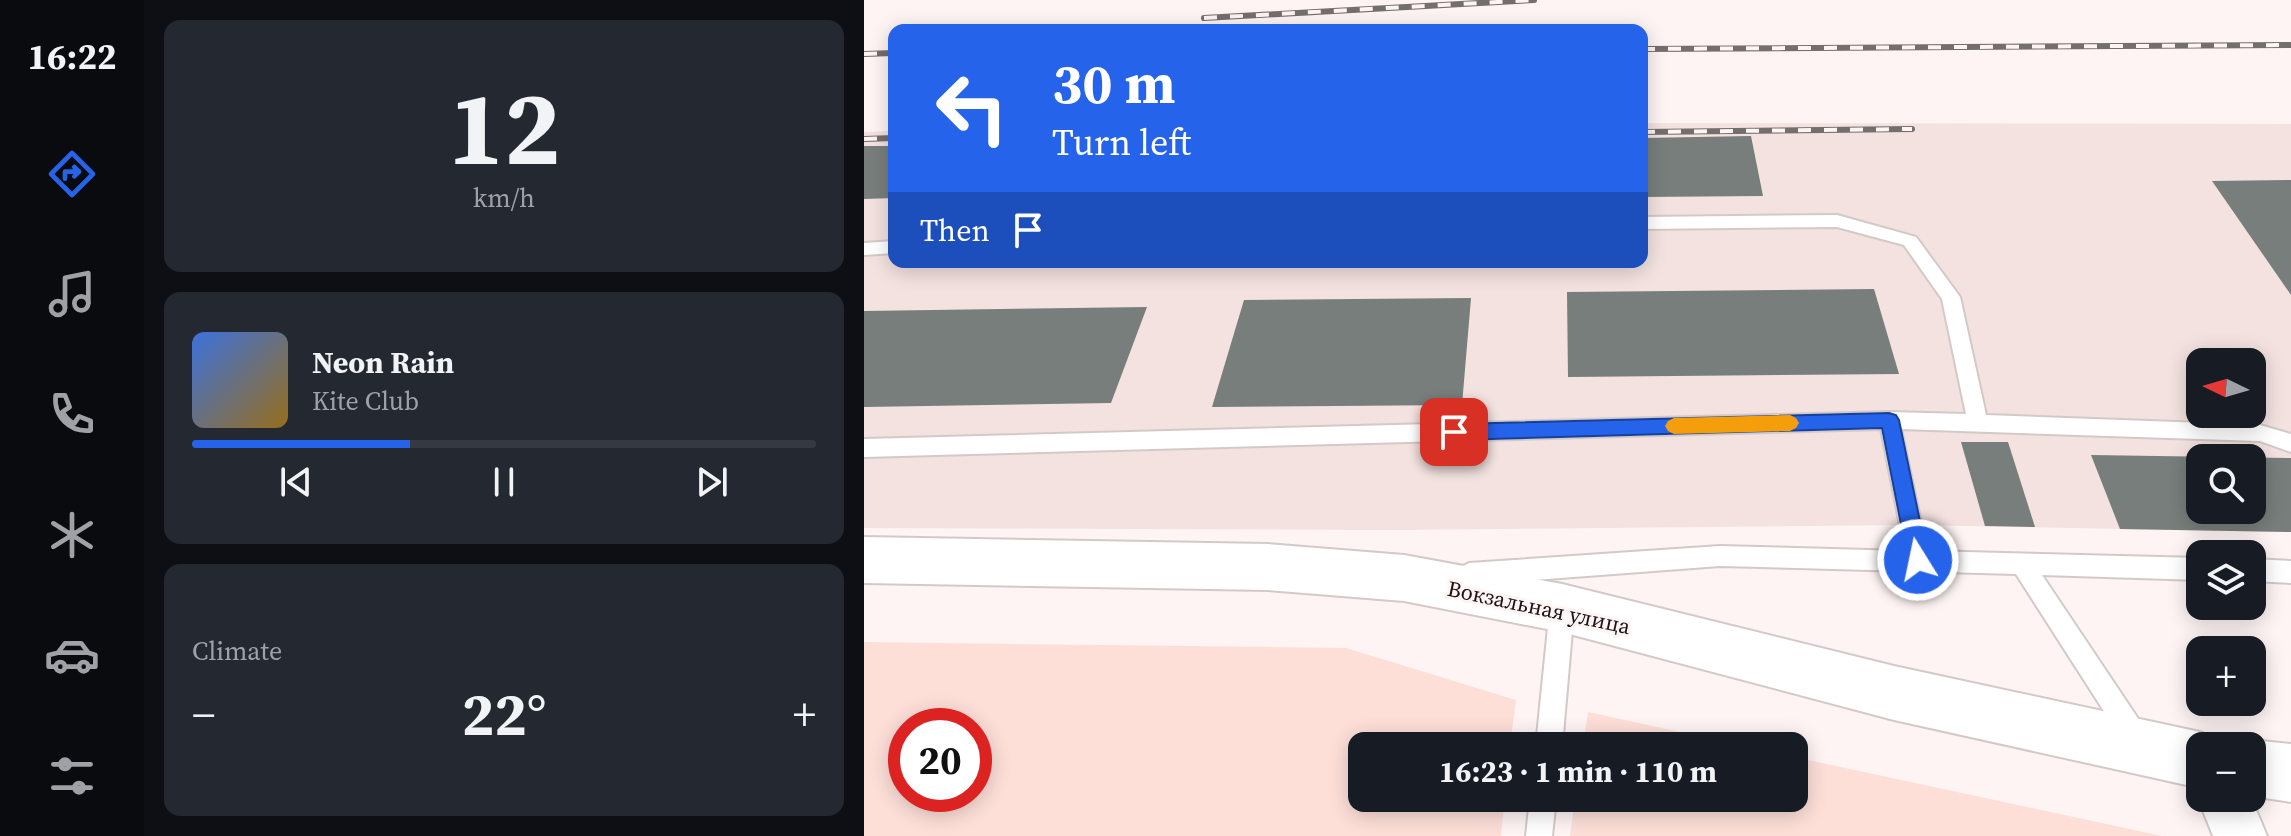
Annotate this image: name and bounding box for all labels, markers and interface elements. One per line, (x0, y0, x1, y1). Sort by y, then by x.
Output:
text: 16:22 (28, 32, 116, 81)
text: 30 m (1052, 45, 1175, 122)
text: 12 (448, 56, 560, 199)
icon: left (920, 56, 1024, 160)
text: Turn left (1052, 118, 1191, 167)
icon: directions (44, 146, 100, 202)
text: km/h (473, 180, 535, 216)
icon: arrive (1006, 208, 1050, 252)
text: Then (920, 210, 990, 251)
icon: music (44, 266, 100, 322)
text: Neon Rain (312, 342, 454, 383)
north arrow (2186, 348, 2266, 428)
map controls (2186, 348, 2266, 812)
text: Kite Club (312, 383, 419, 419)
icon: phone (44, 386, 100, 442)
pin (1420, 398, 1488, 466)
icon: arrive (1432, 410, 1476, 454)
button: search (2186, 444, 2266, 524)
icon: previous (274, 460, 318, 504)
icon: pause (482, 460, 526, 504)
icon: next (690, 460, 734, 504)
icon: climate (44, 507, 100, 563)
position arrow (1876, 518, 1960, 602)
button: layers (2186, 540, 2266, 620)
street label: Вокзальная улица (1445, 573, 1634, 641)
icon: car (44, 627, 100, 683)
text: Climate (192, 633, 282, 669)
button: + (2186, 636, 2266, 716)
text: 22° (462, 673, 546, 755)
text: − (192, 684, 215, 745)
text: + (793, 684, 816, 745)
speed limit sign: 20 (888, 708, 992, 812)
button: − (2186, 732, 2266, 812)
icon: filters (44, 748, 100, 804)
text: 16:23 · 1 min · 110 m (1439, 751, 1717, 792)

